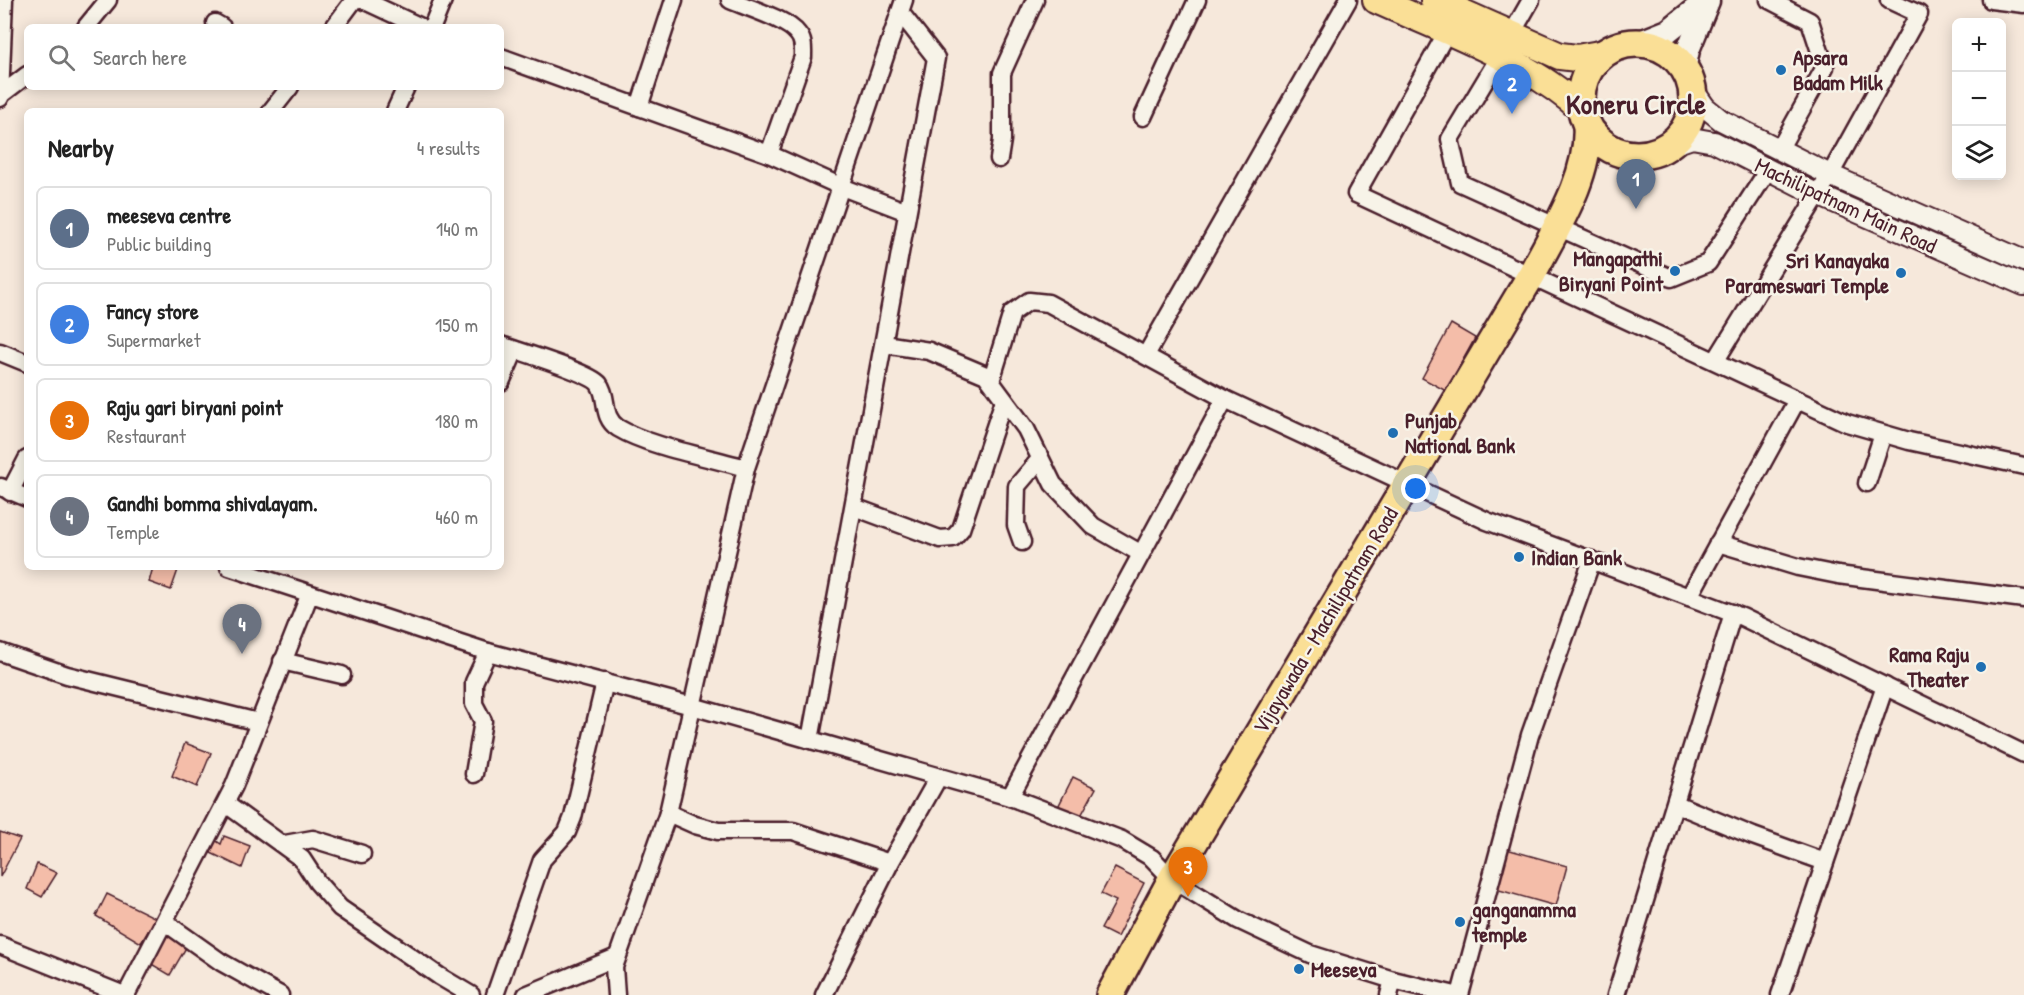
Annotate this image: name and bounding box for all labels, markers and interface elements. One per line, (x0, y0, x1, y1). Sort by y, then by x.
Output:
map controls (1952, 18, 2006, 180)
button: + (1952, 18, 2006, 72)
search box (24, 24, 504, 90)
icon: search (45, 41, 78, 74)
text: Search here (93, 42, 187, 72)
place label: Apsara Badam Milk (1793, 42, 1884, 97)
marker: Apsara Badam Milk (1774, 63, 1788, 77)
pin: 2 (1492, 64, 1532, 114)
button: − (1952, 72, 2006, 126)
district label: Koneru Circle (1566, 85, 1707, 123)
button: layers (1952, 126, 2006, 180)
text: Nearby (48, 130, 114, 165)
text: 4 results (417, 134, 480, 161)
street label: Machilipatnam Main Road (1750, 150, 1942, 260)
pin: 1 (1616, 160, 1656, 209)
text: meeseva centre (107, 200, 231, 230)
text: 1 (66, 215, 73, 242)
text: 140 m (436, 215, 478, 242)
text: Public building (107, 230, 211, 257)
place label: Mangapathi Biryani Point (1559, 243, 1664, 299)
place label: Sri Kanayaka Parameswari Temple (1725, 245, 1889, 301)
marker: Mangapathi Biryani Point (1668, 264, 1682, 278)
marker: Sri Kanayaka Parameswari Temple (1894, 266, 1908, 280)
text: Fancy store (107, 296, 199, 326)
text: 2 (65, 311, 74, 338)
text: 150 m (435, 311, 478, 338)
text: Supermarket (107, 326, 201, 353)
text: Raju gari biryani point (107, 392, 283, 422)
place label: Punjab National Bank (1405, 405, 1516, 460)
text: 3 (65, 407, 74, 434)
text: 180 m (435, 407, 478, 434)
text: Restaurant (107, 422, 186, 449)
marker: Punjab National Bank (1386, 426, 1400, 440)
your location (1401, 474, 1430, 503)
text: Gandhi bomma shivalayam. (107, 488, 318, 518)
street label: Vijayawada - Machilipatnam Road (1245, 501, 1405, 739)
text: 4 (66, 503, 73, 530)
text: 460 m (435, 503, 478, 530)
text: Temple (107, 518, 160, 545)
place label: Indian Bank (1531, 542, 1623, 572)
marker: Indian Bank (1512, 550, 1526, 564)
pin: 4 (222, 604, 262, 654)
place label: Rama Raju Theater (1889, 639, 1970, 694)
marker: Rama Raju Theater (1974, 660, 1988, 674)
pin: 3 (1168, 848, 1208, 897)
place label: ganganamma temple (1471, 894, 1576, 950)
marker: ganganamma temple (1453, 915, 1467, 929)
place label: Meeseva (1311, 954, 1377, 984)
marker: Meeseva (1292, 962, 1306, 976)

